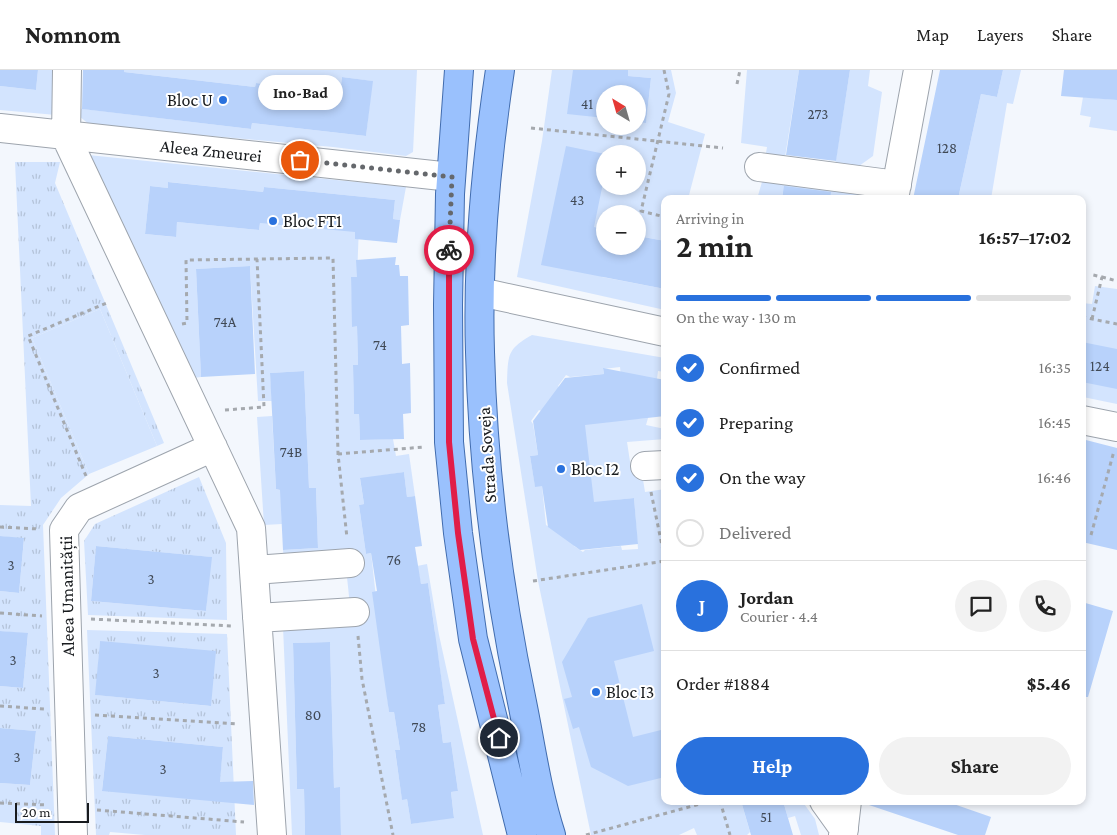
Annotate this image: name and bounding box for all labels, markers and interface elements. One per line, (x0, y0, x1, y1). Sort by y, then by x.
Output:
text: Nomnom (25, 21, 121, 48)
text: Map (916, 25, 949, 45)
text: Layers (977, 25, 1024, 45)
text: Share (1052, 25, 1092, 45)
callout: Ino-Bad (258, 75, 342, 110)
text: Ino-Bad (273, 84, 328, 101)
north arrow (596, 85, 646, 135)
map controls (596, 85, 646, 255)
place label: Bloc U (167, 90, 213, 110)
marker: Bloc U (217, 94, 229, 106)
house number: 41 (581, 96, 593, 112)
house number: 273 (808, 106, 828, 122)
street label: Aleea Zmeurei (159, 136, 263, 166)
pin (279, 139, 321, 181)
house number: 128 (937, 140, 957, 156)
button: + (596, 145, 646, 195)
icon: bag (286, 146, 314, 174)
house number: 43 (570, 192, 584, 208)
button: − (596, 205, 646, 255)
text: Arriving in (676, 210, 744, 227)
place label: Bloc FT1 (283, 211, 342, 231)
marker: Bloc FT1 (267, 215, 279, 227)
courier (424, 225, 474, 275)
text: 16:57–17:02 (979, 227, 1071, 248)
text: 2 min (676, 228, 753, 264)
icon: bike (435, 236, 463, 264)
text: On the way · 130 m (676, 309, 796, 326)
house number: 74A (214, 314, 237, 330)
house number: 74 (373, 337, 387, 353)
icon: check (676, 354, 704, 382)
text: Confirmed (719, 357, 800, 378)
house number: 124 (1090, 358, 1110, 374)
text: 16:35 (1039, 359, 1071, 376)
street label: Strada Soveja (474, 406, 501, 504)
icon: check (676, 409, 704, 437)
text: Preparing (719, 412, 793, 433)
text: 16:45 (1038, 414, 1071, 431)
house number: 74B (280, 444, 302, 460)
place label: Bloc I2 (571, 459, 619, 479)
marker: Bloc I2 (555, 463, 567, 475)
icon: check (676, 464, 704, 492)
text: On the way (719, 467, 805, 488)
text: 16:46 (1038, 469, 1071, 486)
text: Delivered (719, 522, 792, 543)
street label: Aleea Umanității (56, 535, 80, 657)
house number: 76 (387, 552, 401, 568)
house number: 3 (7, 557, 15, 573)
house number: 3 (147, 571, 155, 587)
button: chat (955, 580, 1007, 632)
button: phone (1019, 580, 1071, 632)
text: Jordan (740, 587, 794, 608)
text: J (699, 595, 705, 616)
text: Courier · 4.4 (740, 608, 818, 625)
house number: 3 (9, 652, 17, 668)
house number: 3 (152, 665, 160, 681)
text: Order #1884 (676, 673, 770, 694)
text: $5.46 (1027, 673, 1071, 694)
place label: Bloc I3 (606, 682, 654, 702)
marker: Bloc I3 (590, 686, 602, 698)
house number: 80 (305, 707, 321, 723)
pin (478, 717, 520, 759)
house number: 78 (412, 719, 426, 735)
icon: home (485, 724, 513, 752)
button: Help (676, 737, 869, 795)
button: Share (879, 737, 1071, 795)
house number: 3 (13, 749, 21, 765)
house number: 3 (159, 761, 167, 777)
scale bar (15, 800, 89, 823)
text: 20 m (22, 804, 50, 820)
house number: 51 (760, 809, 772, 825)

